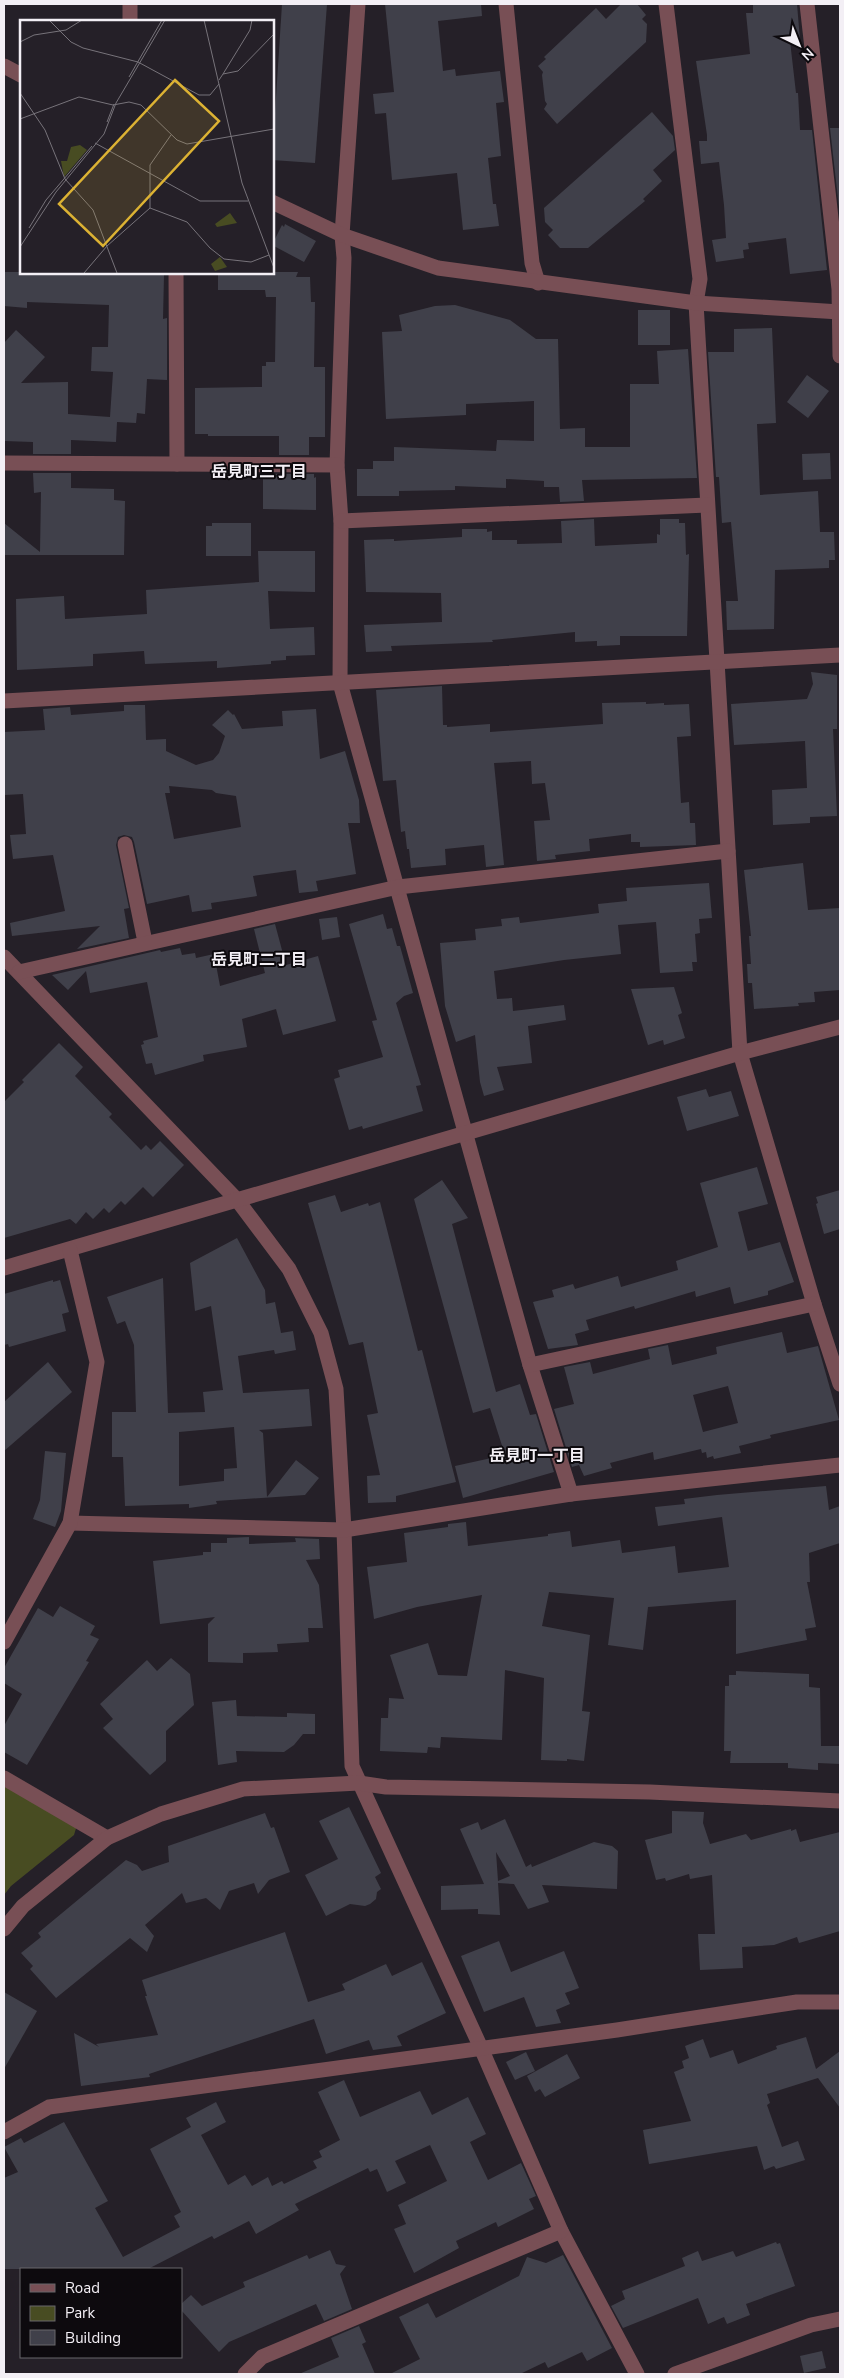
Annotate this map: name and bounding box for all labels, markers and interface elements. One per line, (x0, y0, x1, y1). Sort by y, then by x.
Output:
inset map (20, 20, 274, 274)
north arrow (774, 20, 824, 70)
text: N (797, 44, 818, 65)
district label: 岳見町三丁目 (211, 461, 307, 483)
district label: 岳見町二丁目 (211, 949, 307, 971)
district label: 岳見町一丁目 (489, 1445, 585, 1467)
legend (20, 2268, 182, 2358)
text: Road (65, 2278, 100, 2298)
text: Park (65, 2303, 95, 2323)
text: Building (65, 2328, 121, 2348)

